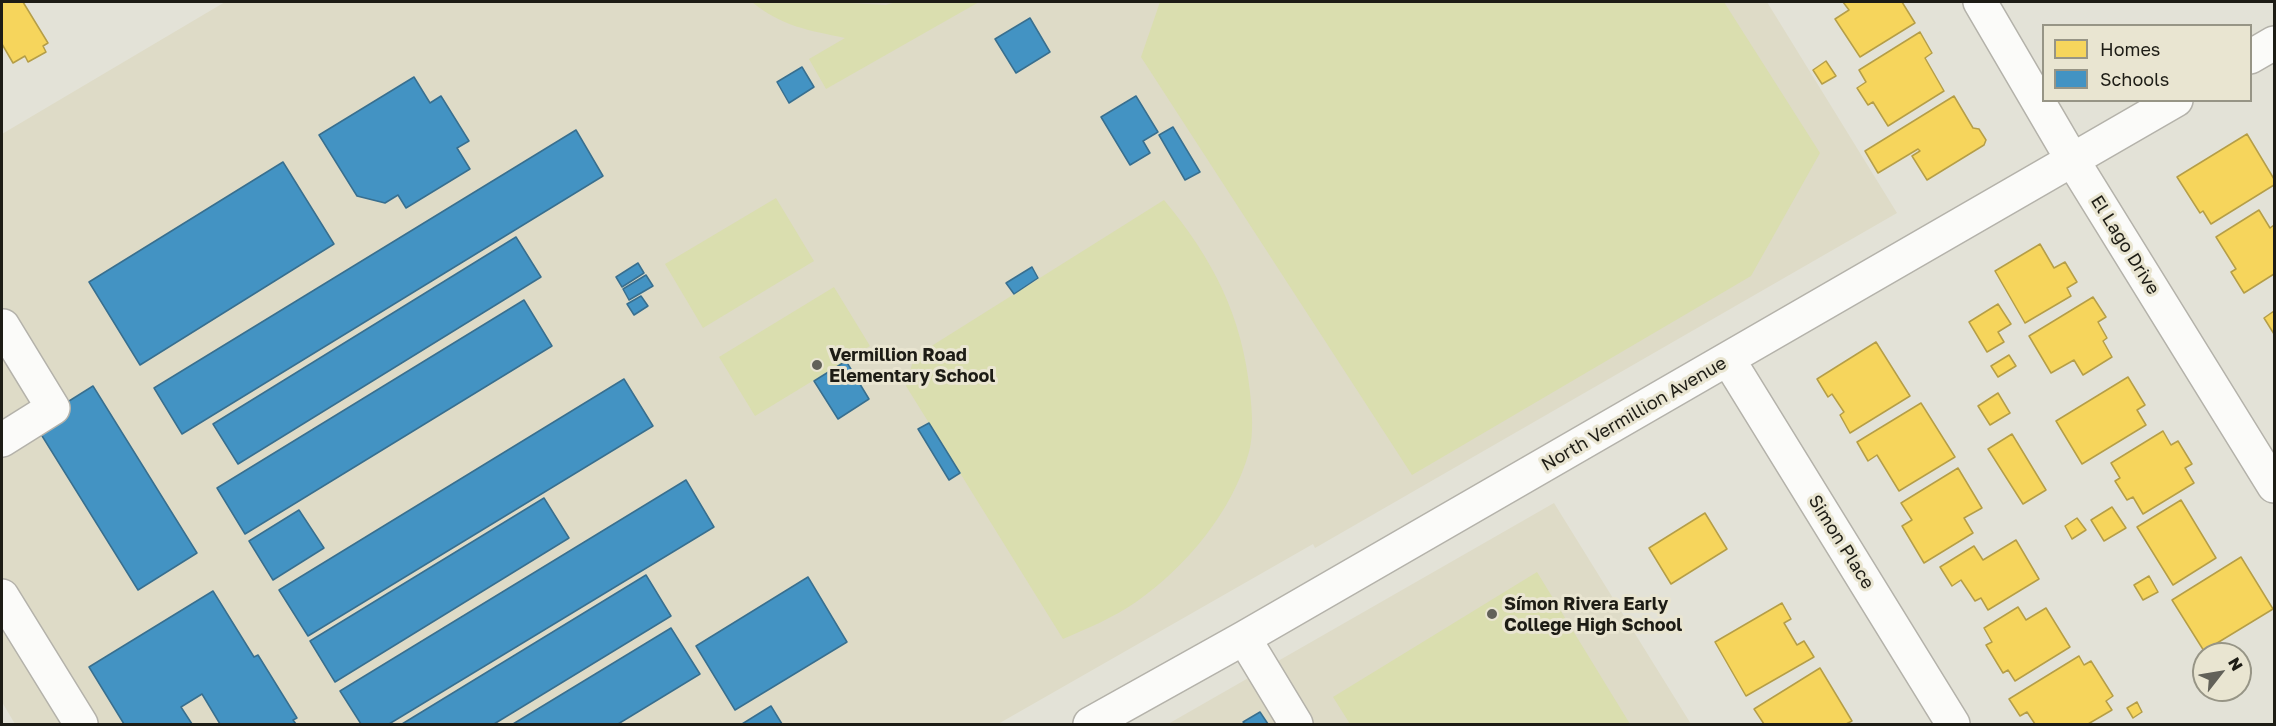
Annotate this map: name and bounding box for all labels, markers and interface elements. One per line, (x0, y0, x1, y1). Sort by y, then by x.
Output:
legend (2042, 24, 2252, 102)
text: Homes (2100, 38, 2160, 60)
text: Schools (2100, 68, 2169, 90)
street label: El Lago Drive (2086, 191, 2164, 299)
place label: Vermillion Road Elementary School (829, 344, 995, 386)
street label: North Vermillion Avenue (1538, 352, 1730, 476)
marker: Vermillion Road Elementary School (810, 358, 824, 372)
street label: Simon Place (1804, 491, 1878, 593)
place label: Símon Rivera Early College High School (1504, 593, 1682, 636)
marker: Símon Rivera Early College High School (1485, 607, 1499, 621)
north arrow (2192, 642, 2252, 702)
text: N (2224, 653, 2247, 674)

